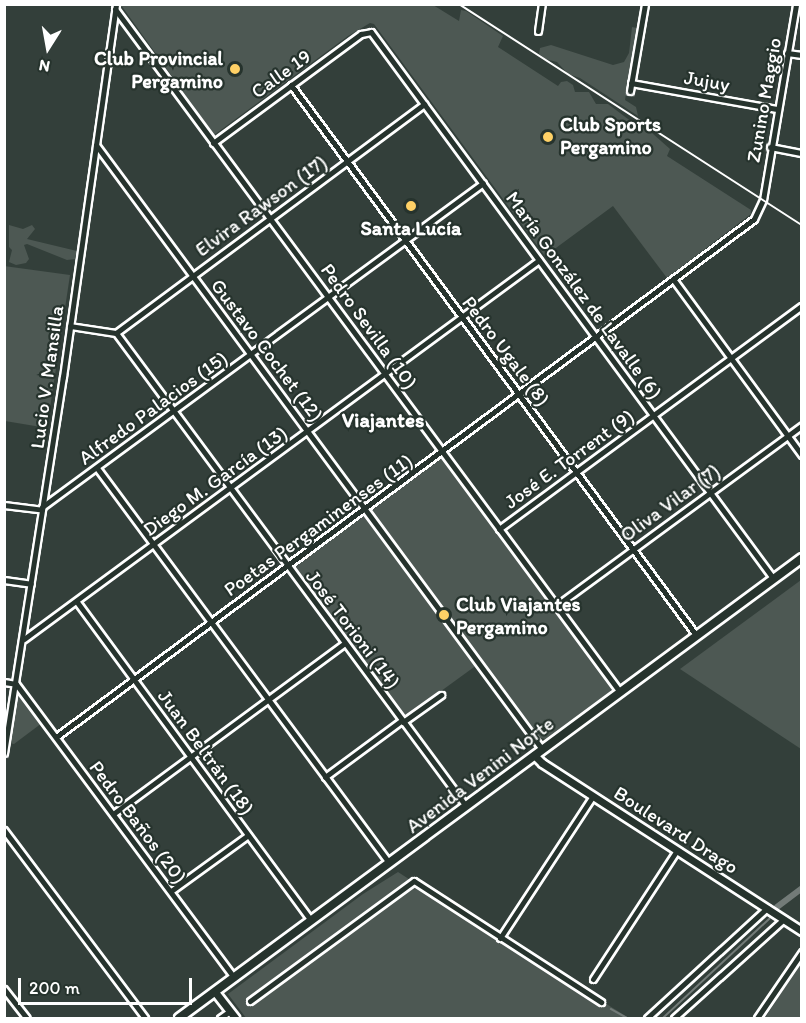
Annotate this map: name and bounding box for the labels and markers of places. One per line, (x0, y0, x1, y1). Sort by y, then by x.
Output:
place label: Club Provincial Pergamino (93, 46, 223, 93)
marker: Club Provincial Pergamino (228, 62, 242, 76)
place label: Club Sports Pergamino (560, 113, 660, 160)
marker: Club Sports Pergamino (541, 130, 555, 144)
marker: Santa Lucía (404, 199, 418, 213)
place label: Santa Lucía (361, 216, 461, 240)
place label: Club Viajantes Pergamino (456, 592, 579, 639)
marker: Club Viajantes Pergamino (437, 608, 451, 622)

